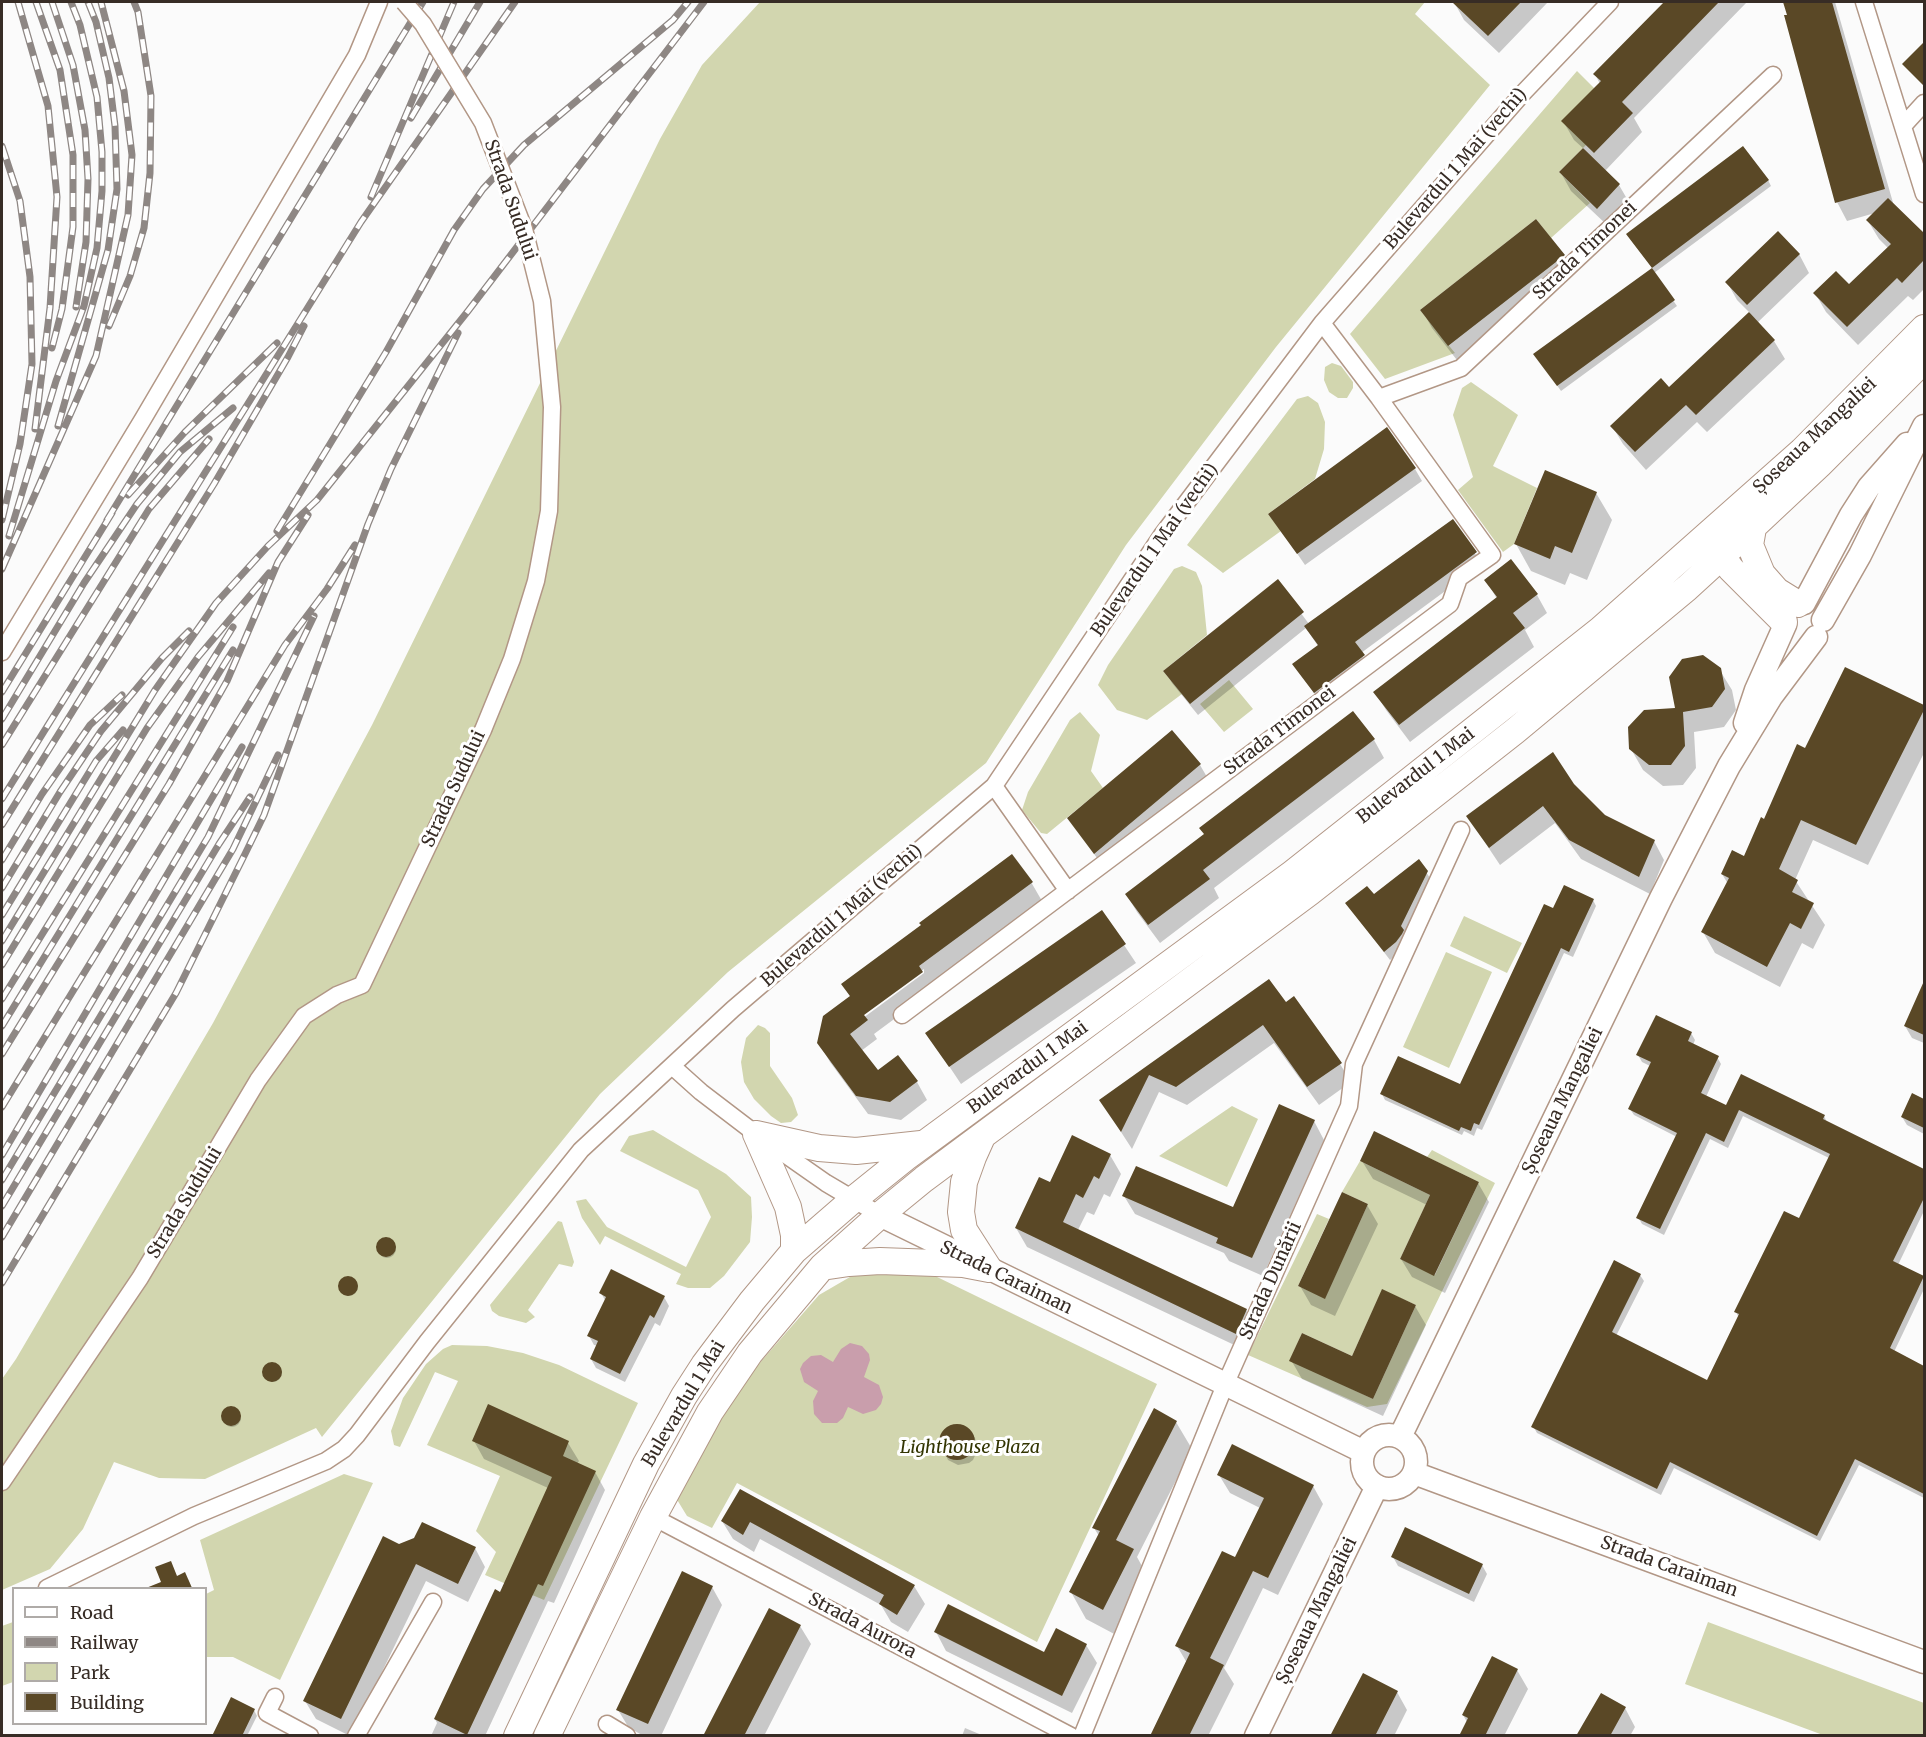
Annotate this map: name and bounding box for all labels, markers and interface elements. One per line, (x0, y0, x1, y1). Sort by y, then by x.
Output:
street label: Bulevardul 1 Mai (vechi) (1380, 84, 1532, 254)
street label: Strada Sudului (479, 137, 541, 263)
street label: Strada Timonei (1529, 197, 1641, 305)
street label: Șoseaua Mangaliei (1749, 373, 1881, 499)
street label: Bulevardul 1 Mai (vechi) (1087, 459, 1223, 641)
street label: Strada Timonei (1220, 682, 1340, 780)
street label: Bulevardul 1 Mai (1353, 723, 1479, 829)
street label: Strada Sudului (418, 727, 490, 851)
street label: Bulevardul 1 Mai (vechi) (757, 840, 927, 992)
street label: Bulevardul 1 Mai (964, 1017, 1092, 1119)
street label: Șoseaua Mangaliei (1518, 1024, 1608, 1178)
street label: Strada Sudului (143, 1143, 227, 1263)
street label: Strada Dunării (1235, 1219, 1307, 1343)
street label: Strada Caraiman (936, 1237, 1076, 1319)
street label: Bulevardul 1 Mai (638, 1337, 730, 1471)
park label: Lighthouse Plaza (900, 1437, 1040, 1459)
street label: Strada Caraiman (1597, 1532, 1741, 1602)
street label: Șoseaua Mangaliei (1272, 1534, 1362, 1688)
legend (12, 1587, 207, 1725)
street label: Strada Aurora (804, 1588, 920, 1664)
text: Road (70, 1601, 114, 1624)
text: Railway (70, 1631, 138, 1654)
text: Park (70, 1661, 110, 1684)
text: Building (70, 1691, 144, 1714)

